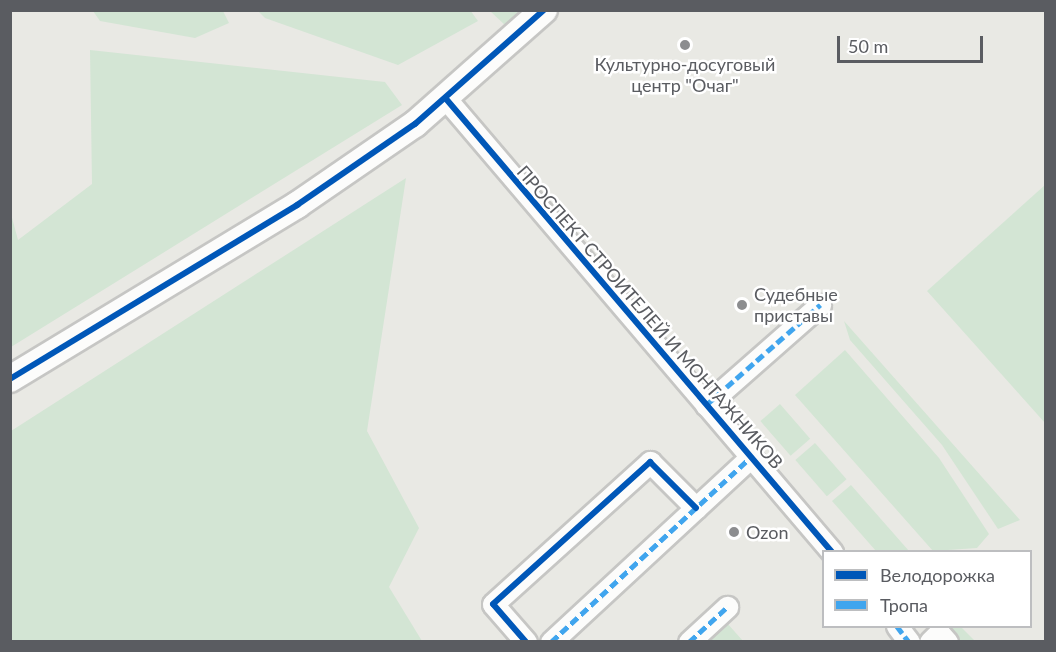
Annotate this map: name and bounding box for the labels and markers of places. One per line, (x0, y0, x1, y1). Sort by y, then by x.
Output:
marker: Культурно-досуговый центр "Очаг" (678, 38, 692, 52)
place label: Культурно-досуговый центр "Очаг" (595, 54, 775, 97)
place label: Судебные приставы (754, 284, 838, 326)
marker: Судебные приставы (735, 298, 749, 312)
place label: Ozon (746, 521, 788, 543)
marker: Ozon (727, 525, 741, 539)

